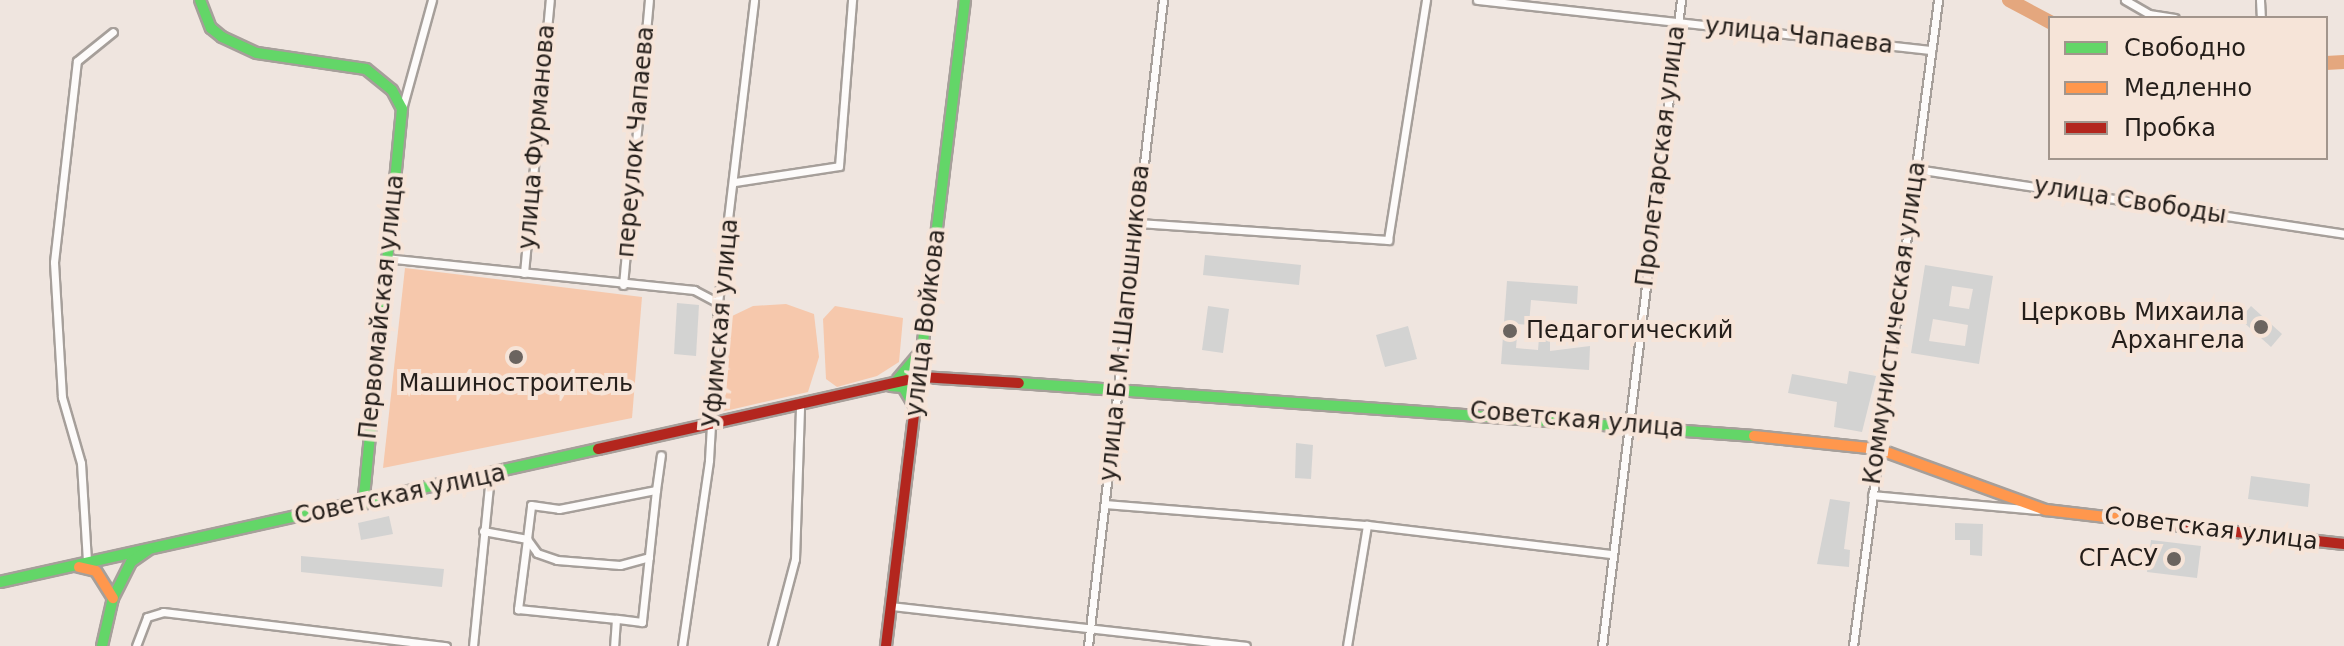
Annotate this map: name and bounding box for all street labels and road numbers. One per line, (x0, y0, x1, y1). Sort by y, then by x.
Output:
street label: улица Чапаева (1704, 12, 1894, 60)
street label: улица Фурманова (513, 23, 561, 251)
street label: Пролетарская улица (1631, 24, 1691, 288)
street label: переулок Чапаева (612, 25, 660, 259)
street label: Коммунистическая улица (1858, 160, 1932, 486)
street label: улица Б.М.Шапошникова (1094, 163, 1156, 483)
street label: улица Свободы (2032, 172, 2228, 230)
street label: Первомайская улица (354, 173, 410, 441)
street label: Уфимская улица (698, 217, 744, 429)
street label: улица Войкова (900, 228, 952, 418)
street label: Советская улица (1469, 396, 1685, 444)
street label: Советская улица (292, 459, 508, 531)
street label: Советская улица (2103, 502, 2319, 556)

